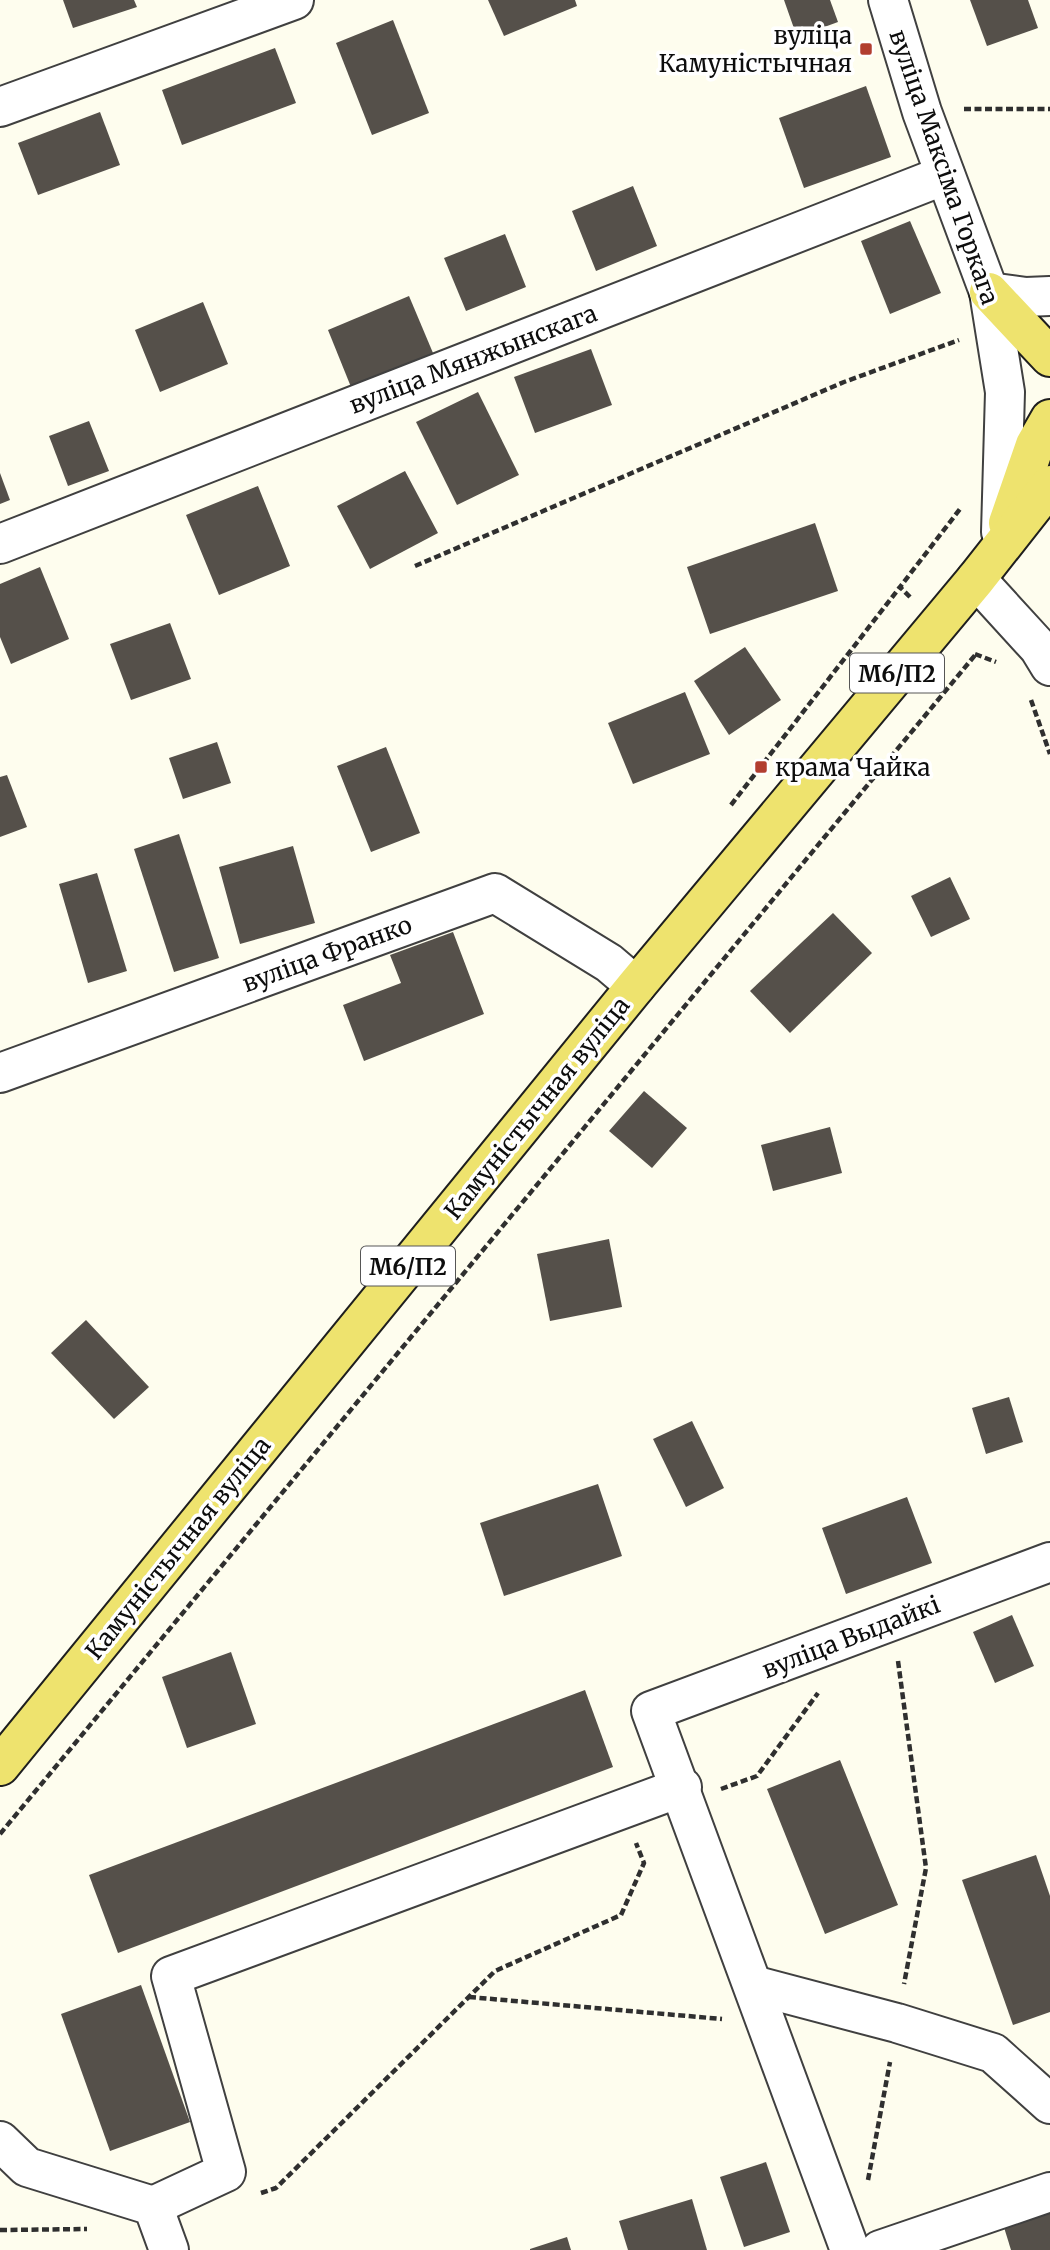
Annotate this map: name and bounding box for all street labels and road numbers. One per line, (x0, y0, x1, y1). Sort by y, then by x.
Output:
street label: вуліца Максіма Горкага (882, 25, 1006, 309)
street label: вуліца Мянжынскага (345, 297, 601, 421)
road number: М6/П2 (850, 653, 944, 692)
street label: вуліца Франко (238, 909, 416, 999)
street label: Камуністычная вуліца (438, 990, 636, 1226)
road number: М6/П2 (361, 1246, 455, 1286)
street label: Камуністычная вуліца (79, 1430, 277, 1666)
street label: вуліца Выдайкі (758, 1589, 945, 1685)

